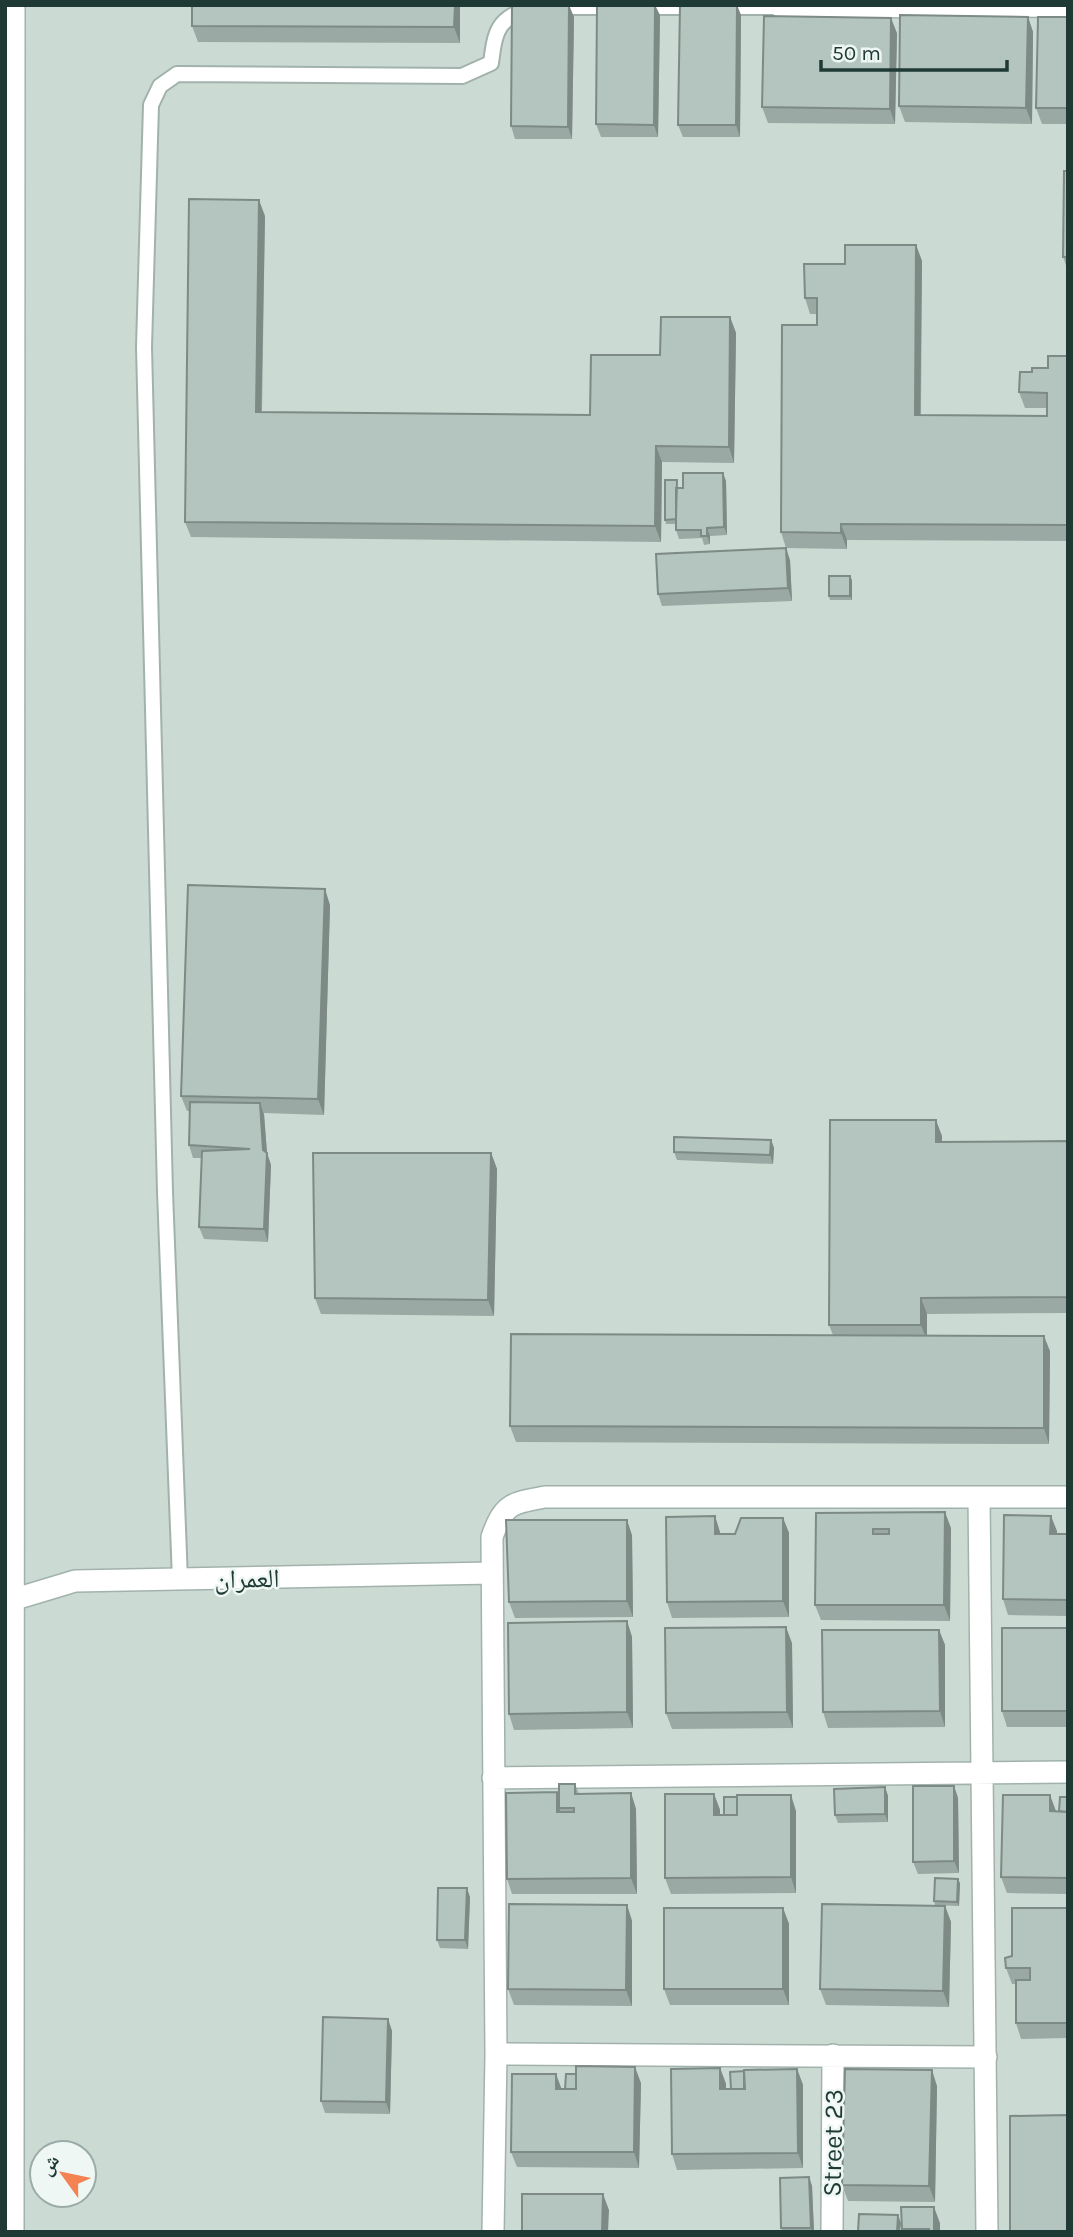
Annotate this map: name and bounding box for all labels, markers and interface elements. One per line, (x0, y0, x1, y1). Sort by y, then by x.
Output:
scale bar (821, 28, 1006, 72)
text: 50 m (832, 41, 881, 65)
street label: العمران (214, 1563, 280, 1595)
street label: Street 23 (817, 2089, 849, 2197)
north arrow (28, 2139, 98, 2209)
text: ش (35, 2151, 64, 2180)

